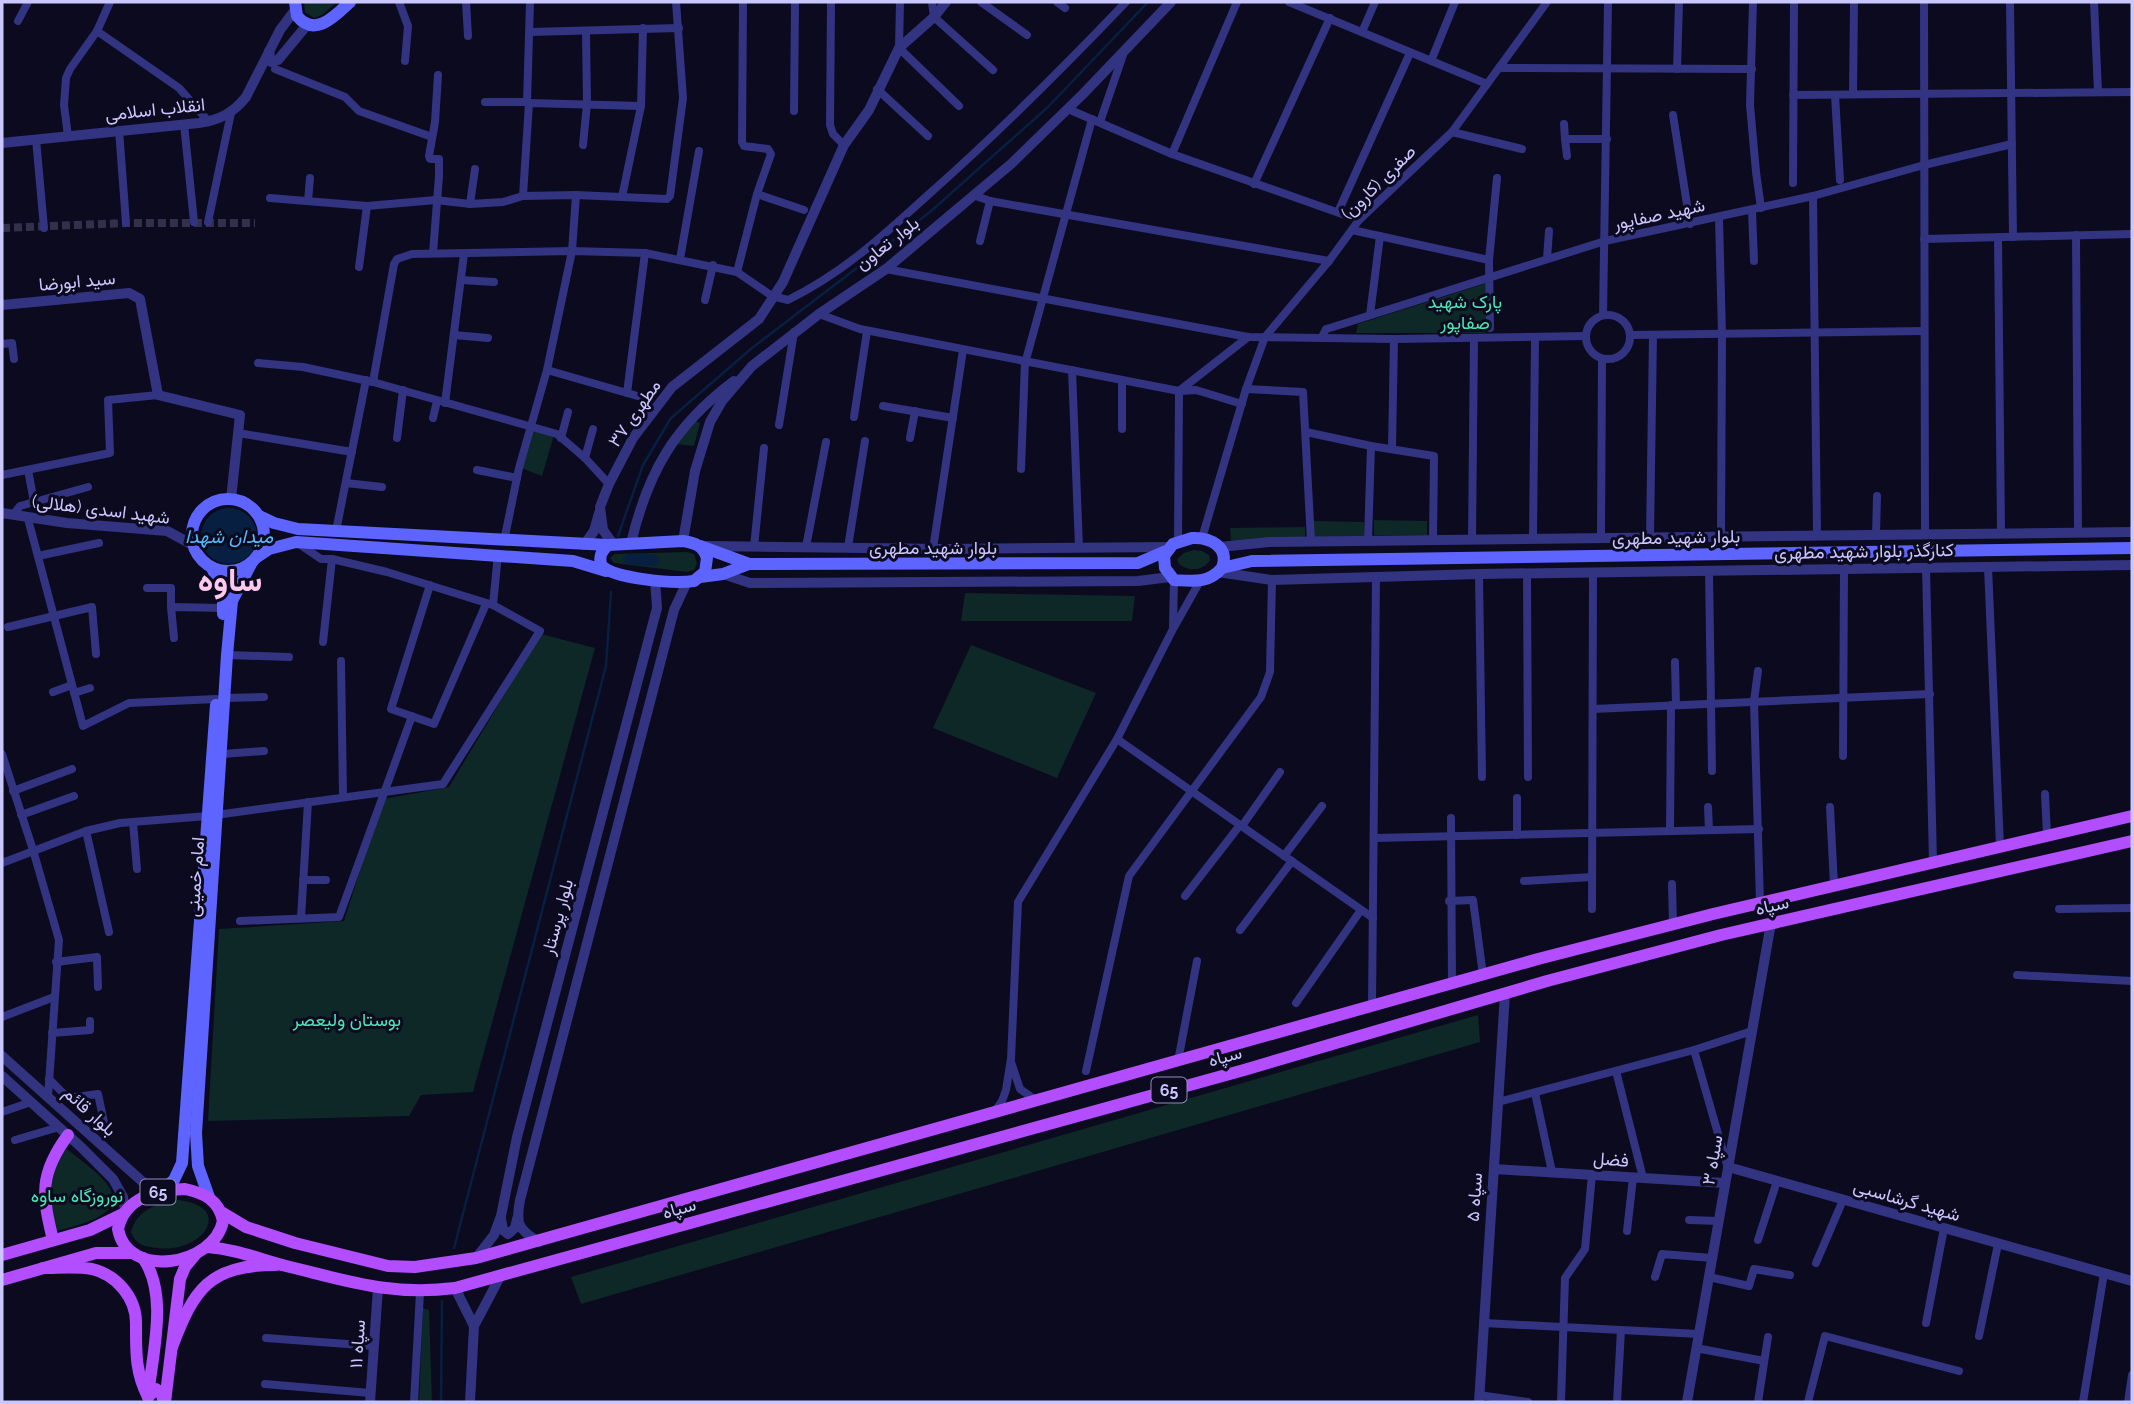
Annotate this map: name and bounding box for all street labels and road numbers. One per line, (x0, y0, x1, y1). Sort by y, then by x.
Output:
street label: انقلاب اسلامی (104, 93, 206, 126)
street label: صفری (کارون) (1336, 140, 1420, 224)
street label: شهید صفاپور (1610, 194, 1707, 236)
street label: بلوار تعاون (851, 212, 924, 275)
street label: سید ابورضا (38, 267, 116, 296)
street label: مطهری ۳۷ (603, 375, 666, 451)
street label: شهید اسدی (هلالی) (31, 490, 171, 529)
street label: بلوار شهید مطهری (1612, 525, 1740, 550)
street label: بلوار شهید مطهری (869, 537, 997, 559)
street label: کنارگذر بلوار شهید مطهری (1774, 539, 1954, 564)
street label: امام خمینی (182, 836, 210, 918)
street label: بلوار پرستار (537, 877, 579, 959)
street label: سپاه (1753, 891, 1791, 921)
street label: سپاه (1206, 1041, 1245, 1072)
road number: 65 (1152, 1078, 1186, 1102)
street label: بلوار قائم (58, 1082, 121, 1142)
street label: سپاه ۳ (1697, 1133, 1729, 1187)
street label: فضل (1592, 1147, 1630, 1172)
street label: سپاه ۵ (1462, 1172, 1488, 1222)
street label: شهید گرشاسبی (1851, 1175, 1963, 1226)
road number: 65 (140, 1180, 176, 1204)
street label: سپاه (660, 1193, 699, 1225)
street label: سپاه ۱۱ (345, 1319, 371, 1369)

